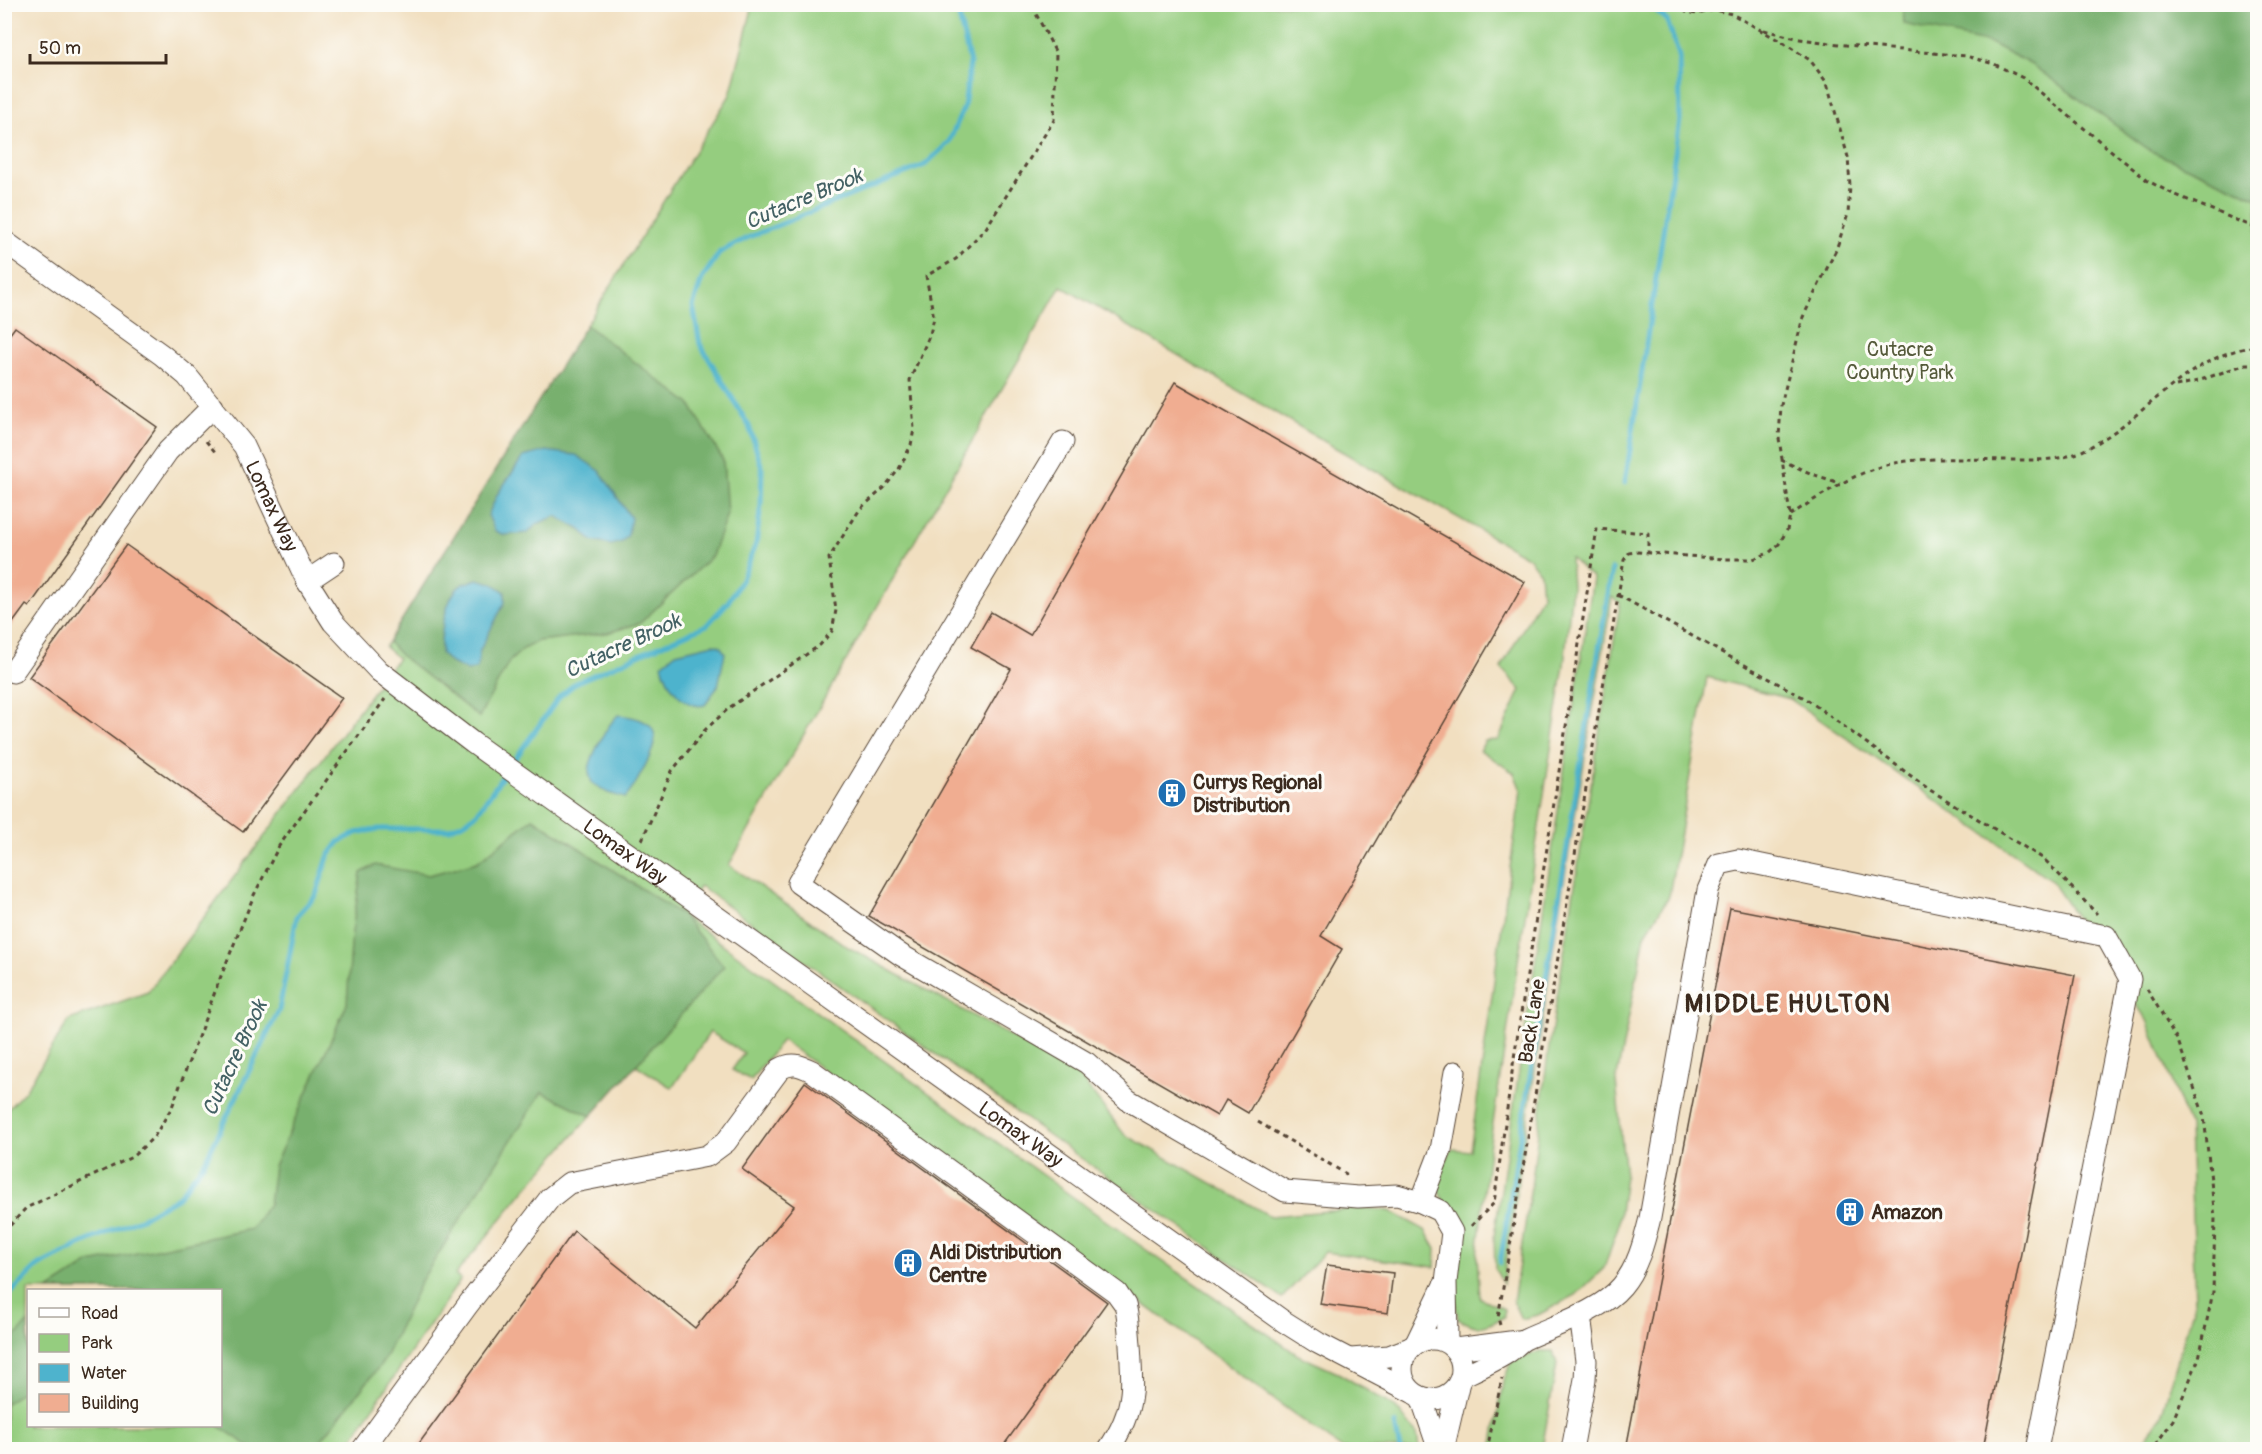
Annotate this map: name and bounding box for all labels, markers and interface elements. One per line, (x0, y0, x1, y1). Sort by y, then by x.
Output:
scale bar (30, 27, 166, 65)
text: 50 m (39, 37, 81, 60)
water label: Cutacre Brook (741, 161, 869, 236)
park label: Cutacre Country Park (1846, 337, 1954, 385)
street label: Lomax Way (240, 456, 304, 556)
water label: Cutacre Brook (561, 606, 687, 685)
place label: Currys Regional Distribution (1193, 770, 1322, 818)
building icon: Currys Regional Distribution (1156, 777, 1188, 809)
street label: Lomax Way (578, 813, 673, 891)
street label: Back Lane (1513, 977, 1551, 1065)
district label: MIDDLE HULTON (1685, 988, 1891, 1020)
water label: Cutacre Brook (196, 994, 275, 1120)
street label: Lomax Way (974, 1095, 1068, 1173)
building icon: Amazon (1834, 1196, 1866, 1228)
place label: Amazon (1871, 1200, 1943, 1225)
place label: Aldi Distribution Centre (929, 1240, 1062, 1288)
building icon: Aldi Distribution Centre (892, 1247, 924, 1279)
legend (27, 1289, 222, 1427)
text: Road (81, 1302, 118, 1325)
text: Park (81, 1332, 113, 1355)
text: Water (81, 1362, 127, 1385)
text: Building (81, 1392, 139, 1415)

